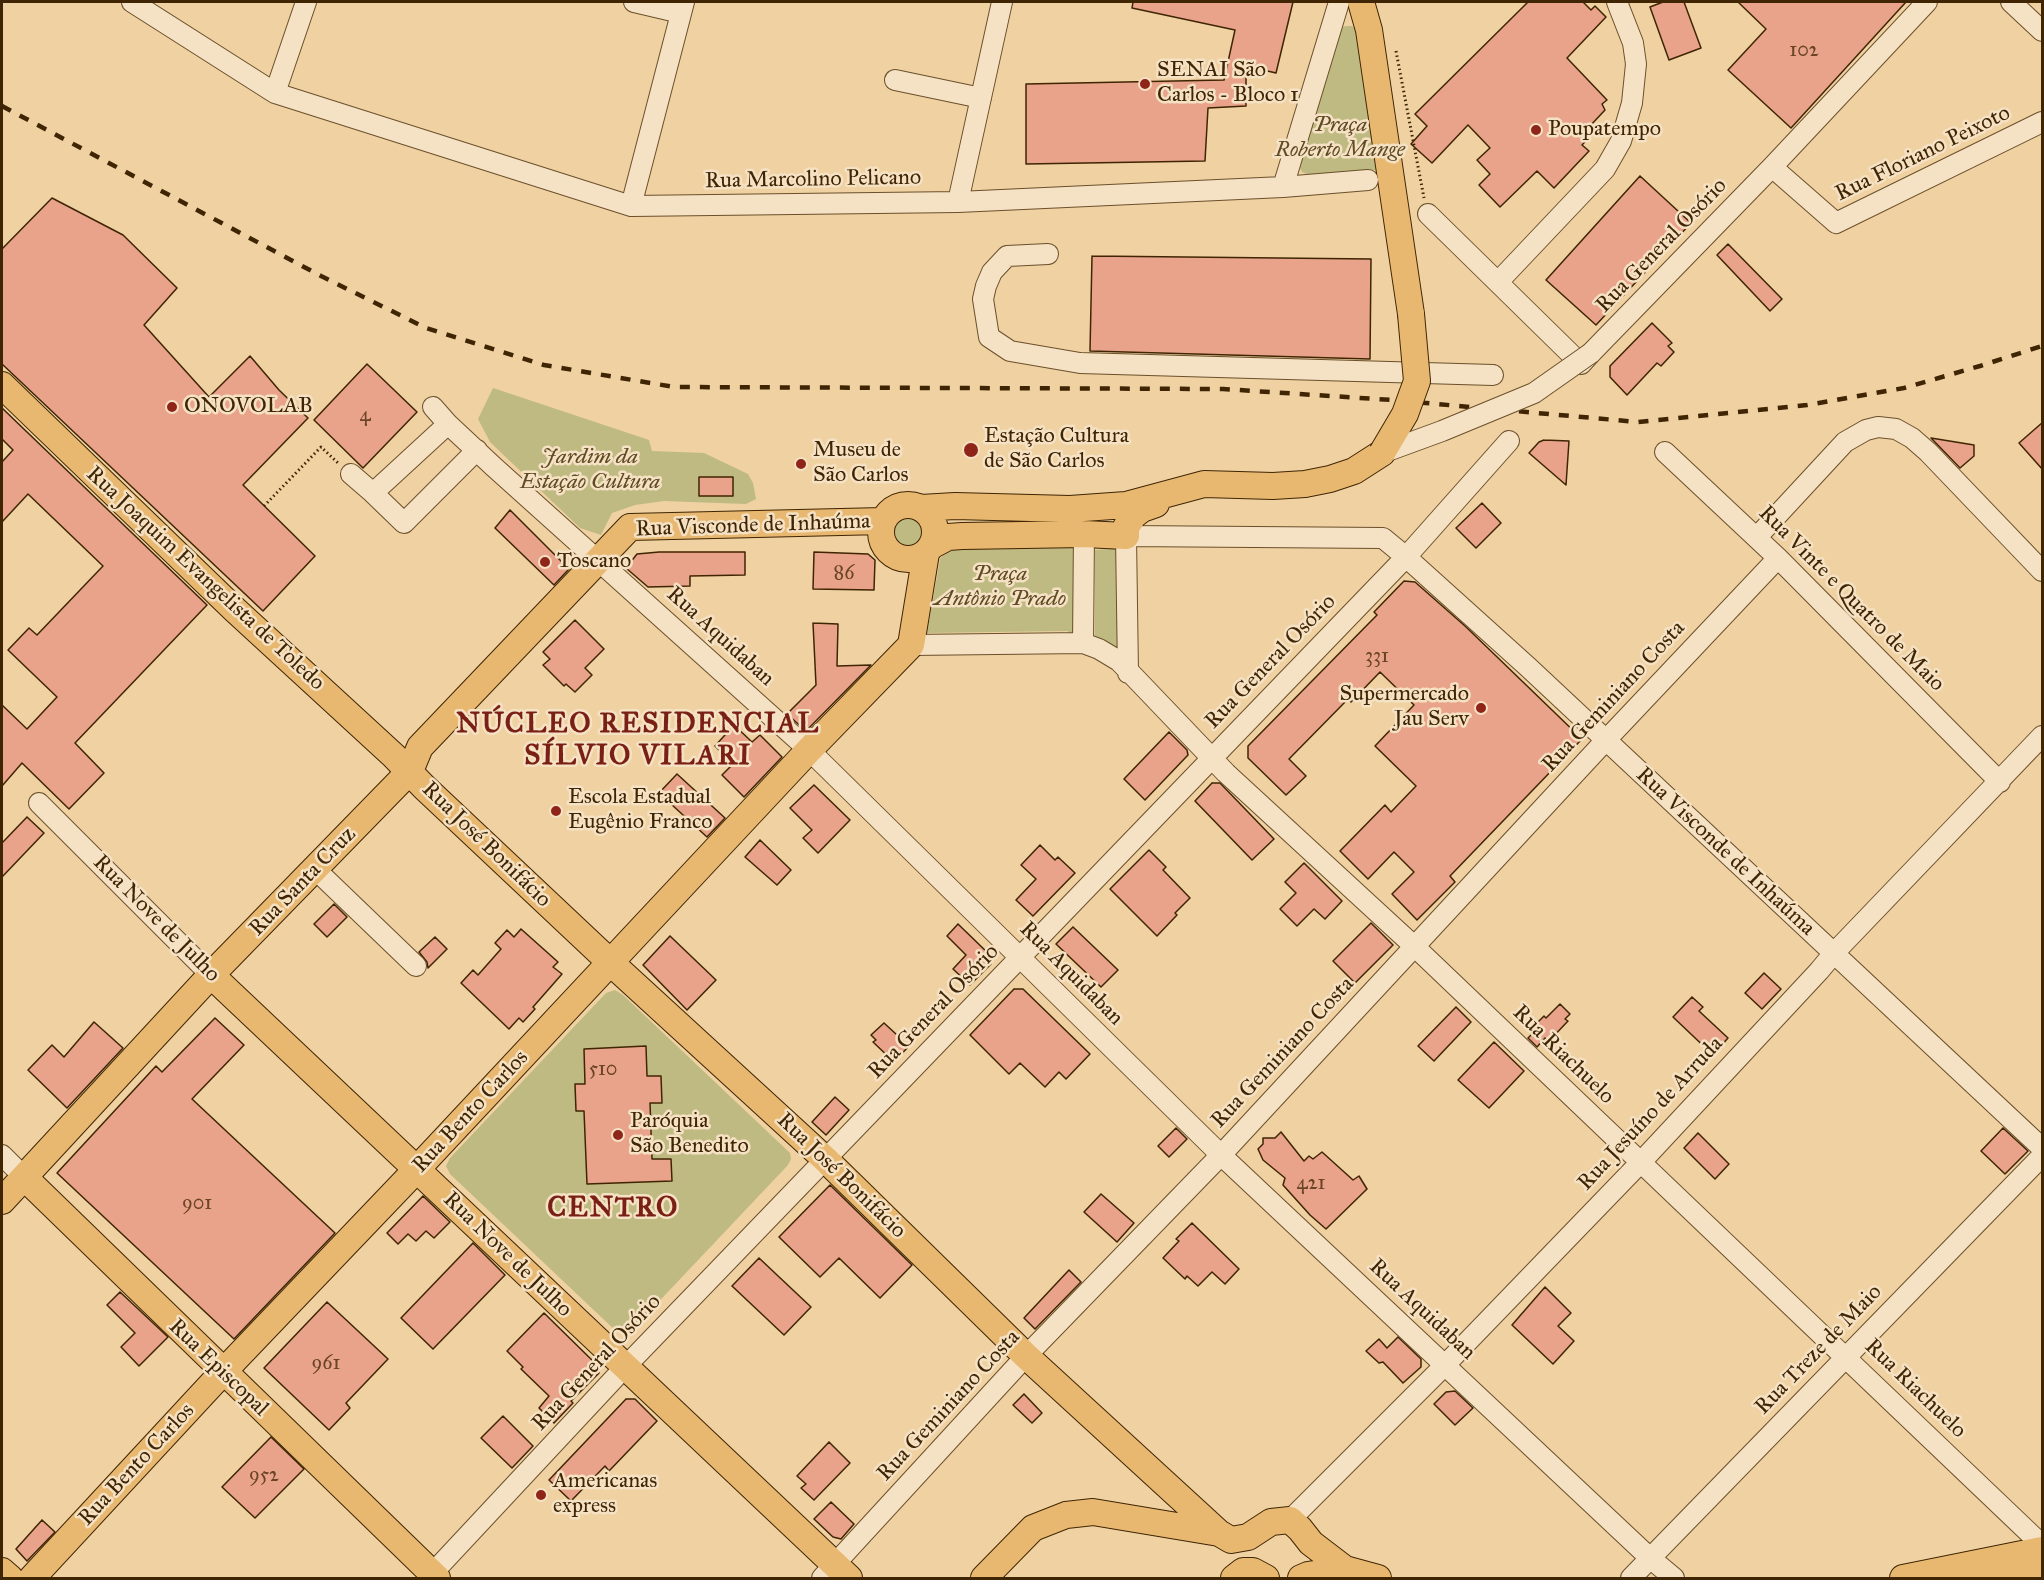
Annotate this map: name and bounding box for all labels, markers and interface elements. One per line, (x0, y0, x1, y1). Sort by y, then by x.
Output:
house number: 102 (1789, 39, 1819, 63)
place label: SENAI São Carlos - Bloco 1 (1157, 58, 1299, 110)
marker: SENAI São Carlos - Bloco 1 (1138, 77, 1152, 91)
street label: Rua Floriano Peixoto (1831, 100, 2015, 208)
park label: Praça Roberto Mange (1275, 113, 1405, 164)
place label: Poupatempo (1548, 117, 1661, 143)
marker: Poupatempo (1529, 123, 1543, 137)
street label: Rua Marcolino Pelicano (705, 165, 921, 195)
street label: Rua General Osório (1591, 173, 1733, 319)
place label: ONOVOLAB (184, 394, 313, 420)
marker: ONOVOLAB (165, 400, 179, 414)
house number: 4 (359, 404, 371, 428)
place label: Estação Cultura de São Carlos (984, 424, 1129, 476)
place label: Museu de São Carlos (813, 438, 908, 490)
marker: Estação Cultura de São Carlos (962, 441, 980, 459)
park label: Jardim da Estação Cultura (520, 445, 660, 496)
marker: Museu de São Carlos (794, 457, 808, 471)
street label: Rua Joaquim Evangelista de Toledo (80, 461, 330, 697)
street label: Rua Vinte e Quatro de Maio (1752, 500, 1950, 698)
street label: Rua Visconde de Inhaúma (635, 509, 871, 543)
place label: Toscano (557, 549, 631, 575)
marker: Toscano (538, 555, 552, 569)
house number: 86 (834, 562, 854, 586)
park label: Praça Antônio Prado (934, 562, 1066, 614)
street label: Rua Aquidaban (661, 582, 779, 692)
street label: Rua General Osório (1200, 589, 1342, 735)
street label: Rua Geminiano Costa (1537, 616, 1691, 778)
house number: 331 (1365, 645, 1389, 669)
place label: Supermercado Jau Serv (1340, 682, 1469, 734)
marker: Supermercado Jau Serv (1474, 701, 1488, 715)
district label: NÚCLEO RESIDENCIAL SÍLVIO VILARI (456, 708, 820, 774)
street label: Rua Visconde de Inhaúma (1630, 762, 1820, 942)
street label: Rua José Bonifácio (416, 777, 556, 913)
place label: Escola Estadual Eugênio Franco (568, 785, 713, 836)
marker: Escola Estadual Eugênio Franco (549, 804, 563, 818)
street label: Rua Santa Cruz (244, 822, 362, 942)
street label: Rua Nove de Julho (87, 850, 225, 988)
street label: Rua Aquidaban (1014, 917, 1128, 1031)
street label: Rua General Osório (863, 939, 1005, 1085)
street label: Rua Geminiano Costa (1206, 972, 1360, 1134)
street label: Rua Riachuelo (1507, 1000, 1619, 1110)
street label: Rua Jesuíno de Arruda (1573, 1032, 1729, 1196)
street label: Rua Bento Carlos (408, 1045, 534, 1179)
house number: 510 (589, 1058, 617, 1082)
street label: Rua José Bonifácio (771, 1108, 911, 1244)
place label: Paróquia São Benedito (630, 1109, 749, 1160)
marker: Paróquia São Benedito (611, 1128, 625, 1142)
house number: 421 (1297, 1172, 1325, 1196)
street label: Rua Nove de Julho (437, 1187, 577, 1323)
house number: 901 (182, 1192, 212, 1216)
district label: CENTRO (547, 1192, 679, 1226)
street label: Rua Aquidaban (1363, 1254, 1481, 1366)
street label: Rua Treze de Maio (1750, 1279, 1888, 1421)
street label: Rua General Osório (527, 1289, 667, 1437)
street label: Rua Episcopal (163, 1314, 273, 1422)
street label: Rua Geminiano Costa (872, 1325, 1026, 1487)
street label: Rua Riachuelo (1859, 1334, 1971, 1444)
house number: 961 (312, 1352, 340, 1376)
street label: Rua Bento Carlos (74, 1398, 200, 1532)
house number: 952 (249, 1464, 279, 1488)
place label: Americanas express (553, 1469, 657, 1520)
marker: Americanas express (534, 1488, 548, 1502)

